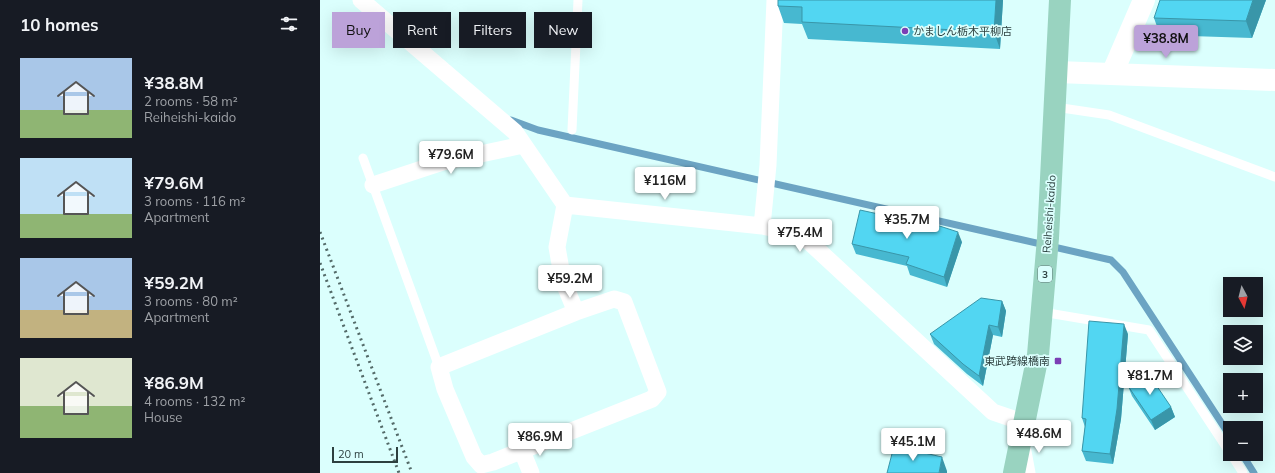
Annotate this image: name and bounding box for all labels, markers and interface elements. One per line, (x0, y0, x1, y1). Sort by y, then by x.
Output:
chip: Buy (332, 12, 385, 48)
chip: Rent (393, 12, 451, 48)
chip: Filters (459, 12, 526, 48)
chip: New (534, 12, 592, 48)
icon: filters (278, 13, 300, 35)
text: 10 homes (20, 14, 99, 35)
place label: かましん栃木平柳店 (913, 24, 1012, 38)
pin: ¥38.8M (1133, 25, 1199, 59)
marker: かましん栃木平柳店 (900, 26, 910, 36)
text: ¥38.8M (1143, 30, 1189, 46)
text: ¥38.8M (144, 72, 204, 93)
icon: home (52, 74, 100, 122)
text: 2 rooms · 58 m² (144, 93, 238, 109)
text: Reiheishi-kaido (144, 109, 236, 125)
pin: ¥79.6M (418, 141, 484, 175)
text: ¥79.6M (428, 146, 474, 162)
pin: ¥116M (637, 167, 693, 201)
text: ¥79.6M (144, 172, 204, 193)
text: ¥116M (644, 172, 686, 188)
icon: home (52, 174, 100, 222)
street label: Reiheishi-kaido (1039, 175, 1059, 253)
text: 3 rooms · 116 m² (144, 193, 245, 209)
pin: ¥35.7M (874, 206, 940, 240)
text: Apartment (144, 209, 209, 225)
text: ¥35.7M (884, 211, 930, 227)
pin: ¥75.4M (767, 219, 833, 253)
text: ¥75.4M (777, 224, 823, 240)
pin: ¥59.2M (537, 265, 603, 299)
road number: 3 (1038, 266, 1052, 282)
text: ¥59.2M (547, 270, 593, 286)
text: ¥59.2M (144, 272, 204, 293)
icon: home (52, 274, 100, 322)
north arrow (1223, 277, 1263, 317)
map controls (1223, 277, 1263, 461)
text: 3 rooms · 80 m² (144, 293, 238, 309)
text: Apartment (144, 309, 209, 325)
button: layers (1223, 325, 1263, 365)
place label: 東武跨線橋南 (984, 354, 1050, 368)
marker: 東武跨線橋南 (1053, 356, 1063, 366)
pin: ¥81.7M (1117, 362, 1183, 396)
text: ¥81.7M (1127, 367, 1173, 383)
text: ¥86.9M (144, 372, 204, 393)
button: + (1223, 373, 1263, 413)
icon: home (52, 374, 100, 422)
text: 4 rooms · 132 m² (144, 393, 245, 409)
text: House (144, 409, 182, 425)
pin: ¥48.6M (1006, 420, 1072, 454)
button: − (1223, 421, 1263, 461)
pin: ¥86.9M (507, 423, 573, 457)
text: ¥48.6M (1016, 425, 1062, 441)
text: ¥86.9M (517, 428, 563, 444)
pin: ¥45.1M (880, 428, 946, 462)
text: ¥45.1M (890, 433, 936, 449)
scale bar (332, 445, 398, 464)
text: 20 m (338, 447, 364, 461)

